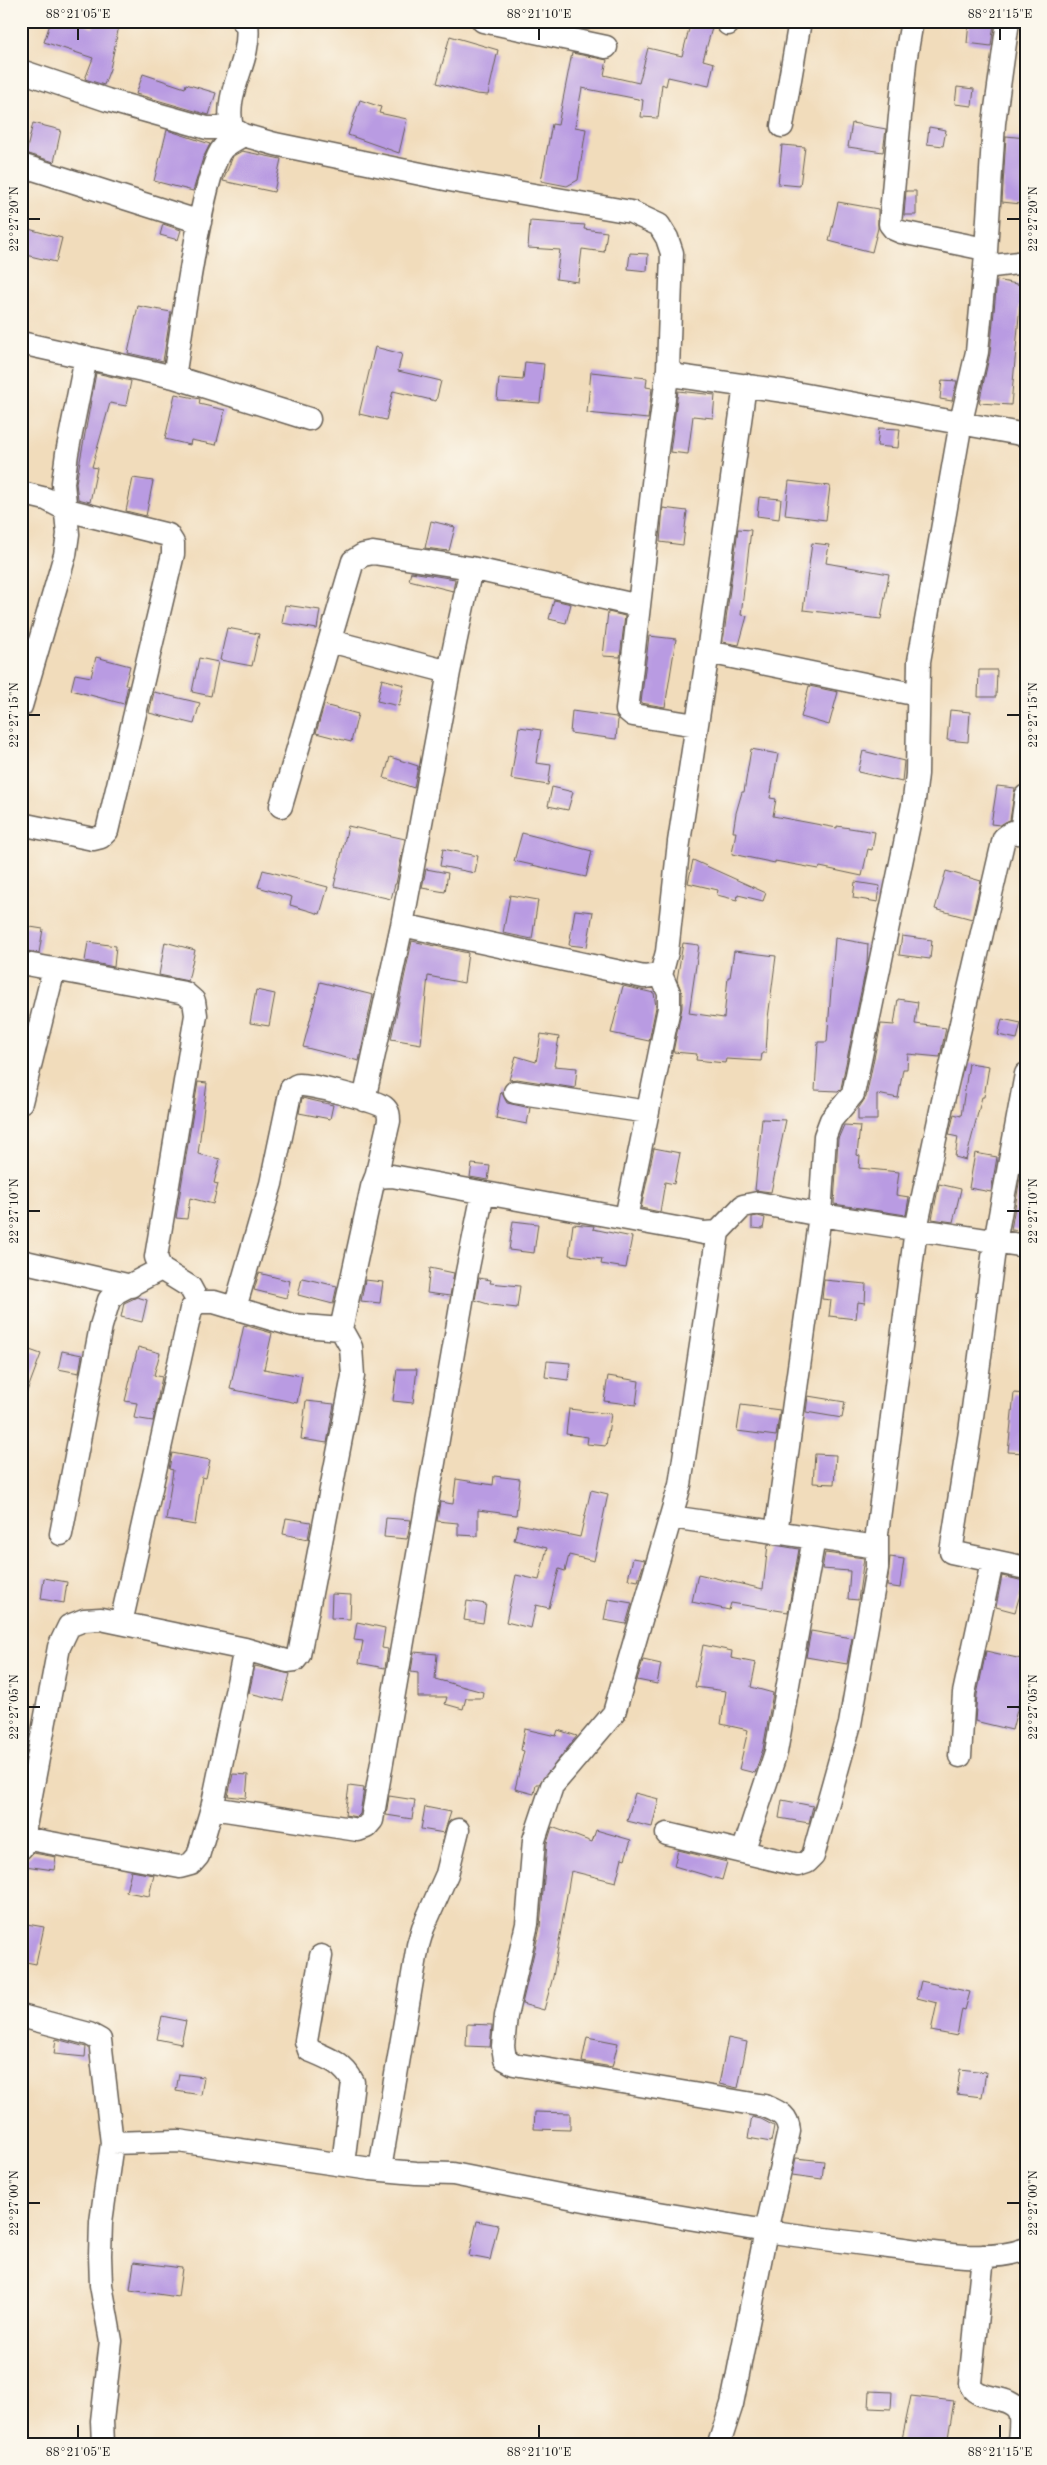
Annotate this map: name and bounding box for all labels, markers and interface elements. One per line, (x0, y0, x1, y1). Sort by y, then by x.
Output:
text: 88°21'05"E (46, 8, 110, 21)
text: 88°21'15"E (968, 8, 1032, 21)
text: 88°21'10"E (507, 9, 571, 21)
text: 22°27'20"N (9, 186, 21, 252)
text: 22°27'20"N (1028, 186, 1040, 252)
text: 22°27'15"N (8, 682, 21, 748)
text: 22°27'15"N (1027, 682, 1040, 748)
text: 22°27'10"N (9, 1178, 21, 1244)
text: 22°27'10"N (1028, 1178, 1040, 1244)
text: 22°27'05"N (8, 1674, 21, 1740)
text: 22°27'05"N (1027, 1674, 1040, 1740)
text: 22°27'00"N (9, 2170, 21, 2236)
text: 22°27'00"N (1028, 2170, 1040, 2236)
text: 88°21'05"E (46, 2446, 110, 2459)
text: 88°21'15"E (968, 2446, 1032, 2459)
text: 88°21'10"E (507, 2447, 571, 2459)

